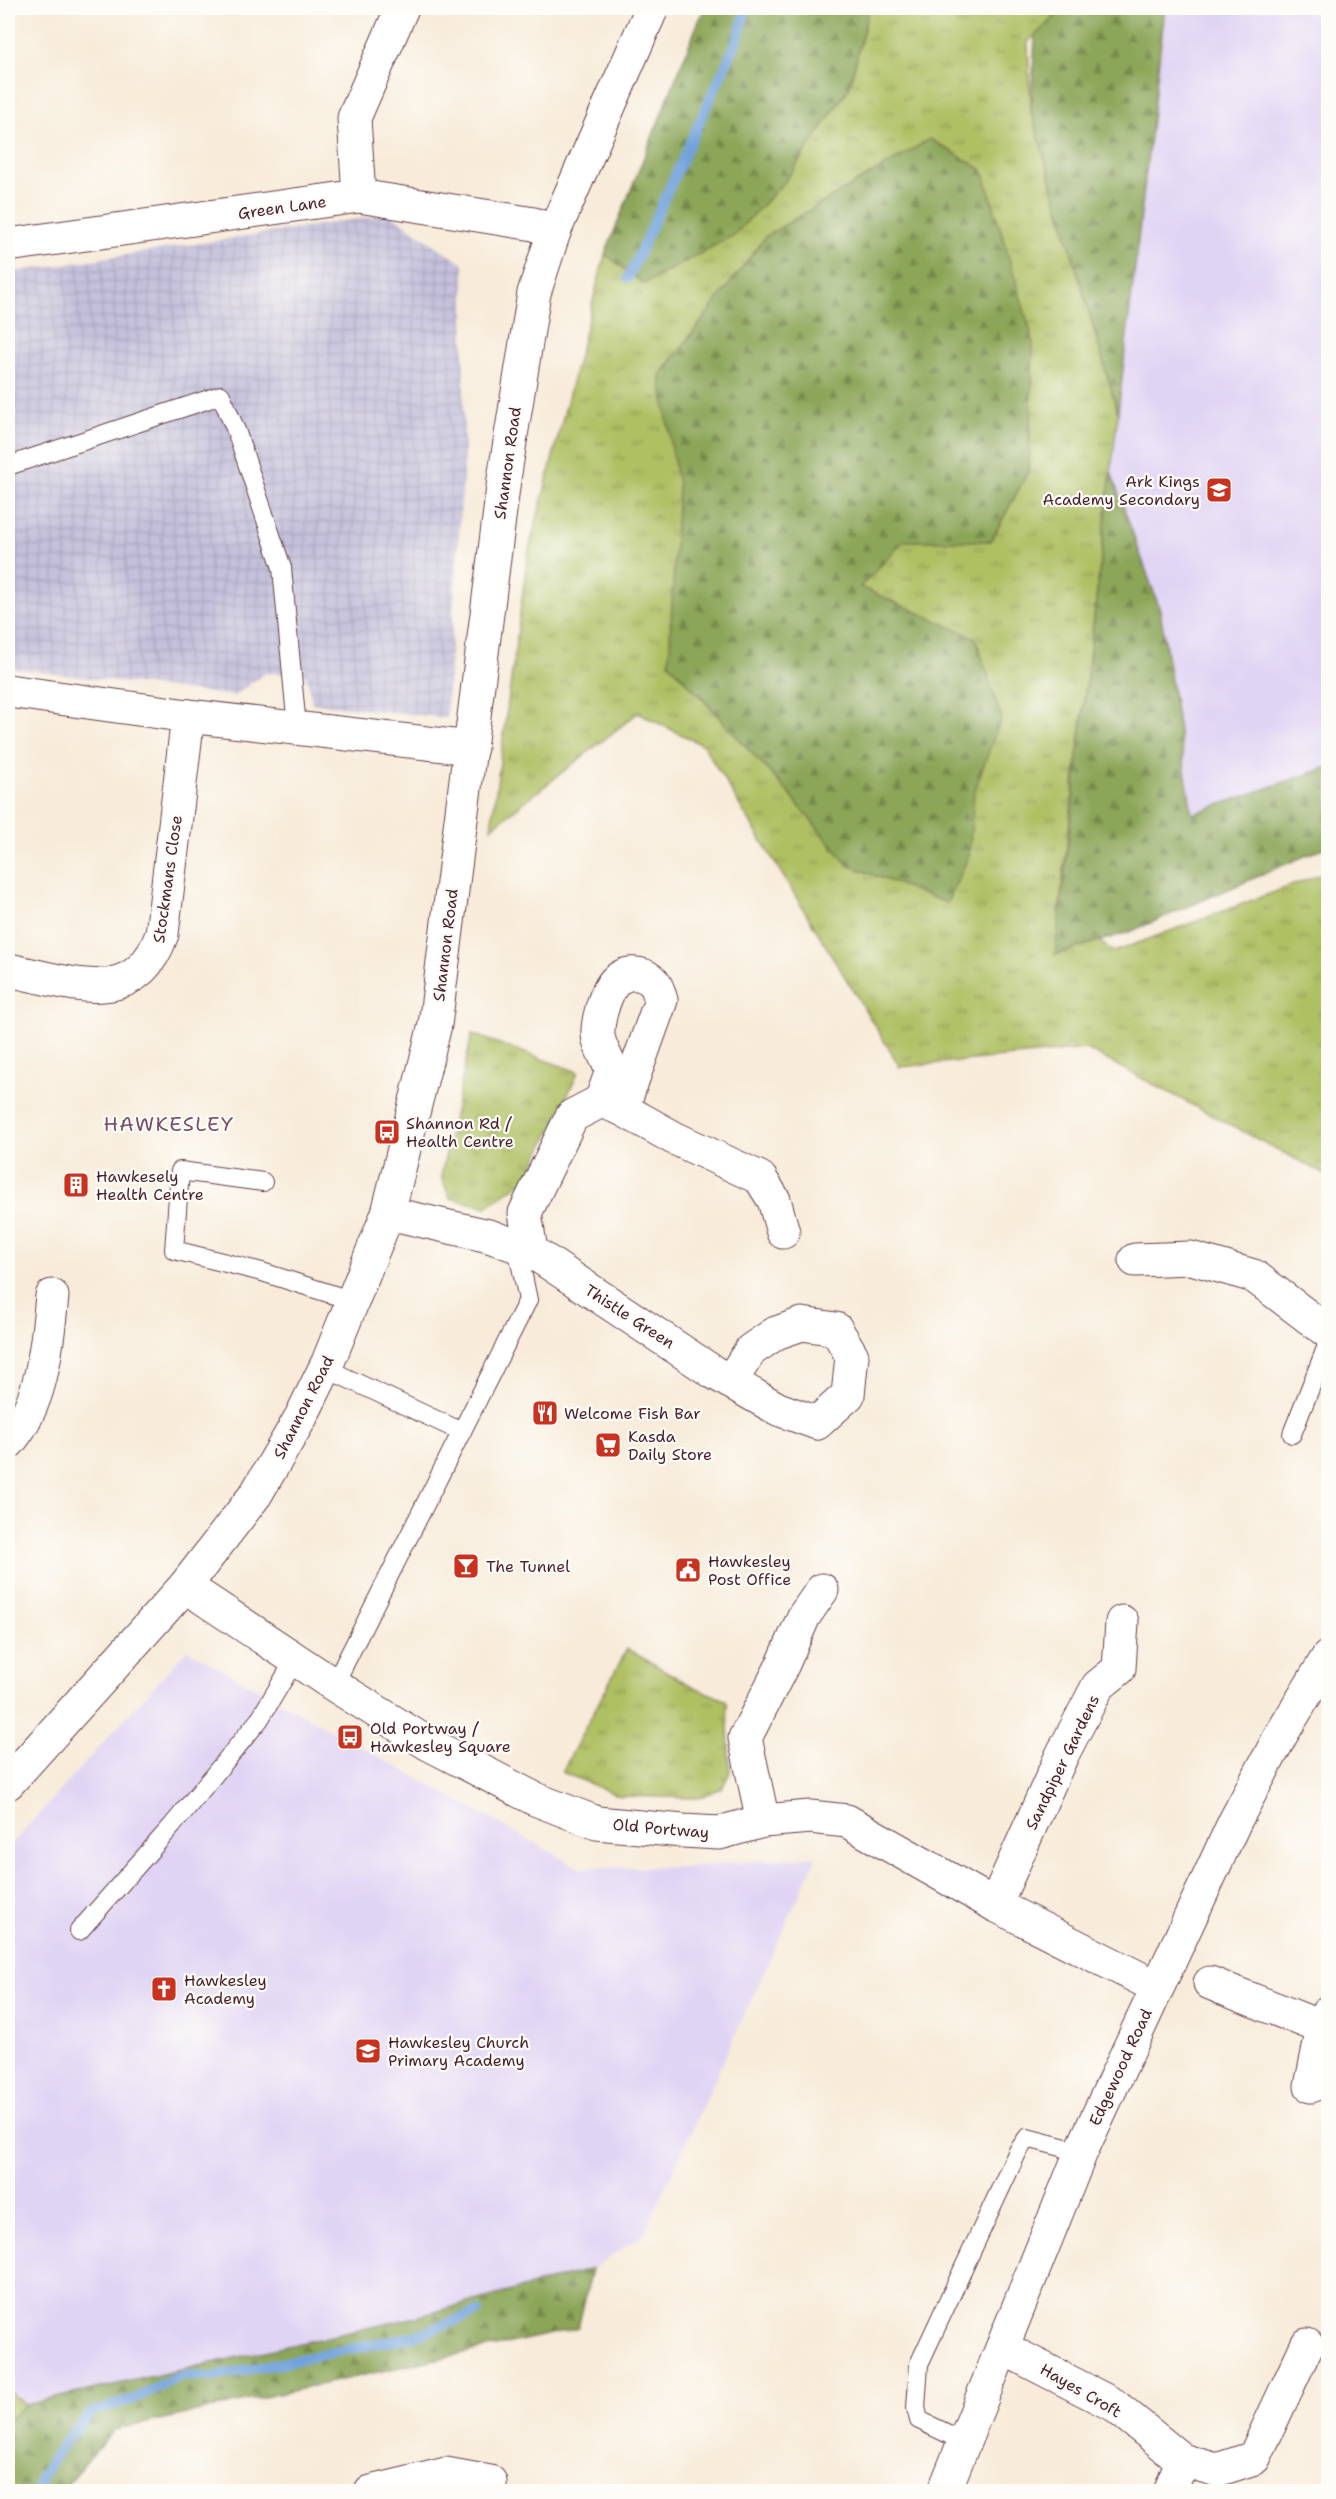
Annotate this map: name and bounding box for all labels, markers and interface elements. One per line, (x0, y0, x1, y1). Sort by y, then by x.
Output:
street label: Green Lane (236, 191, 328, 224)
street label: Shannon Road (489, 406, 526, 521)
place label: Ark Kings Academy Secondary (1043, 471, 1200, 510)
school or university icon: Ark Kings Academy Secondary (1204, 475, 1234, 505)
street label: Stockmans Close (148, 814, 187, 944)
street label: Shannon Road (428, 888, 463, 1003)
district label: HAWKESLEY (103, 1111, 235, 1137)
place label: Shannon Rd / Health Centre (406, 1113, 514, 1152)
bus stop icon: Shannon Rd / Health Centre (372, 1117, 402, 1147)
place label: Hawkesely Health Centre (96, 1166, 204, 1205)
building icon: Hawkesely Health Centre (61, 1170, 91, 1200)
street label: Thistle Green (581, 1280, 679, 1353)
street label: Shannon Road (268, 1352, 338, 1462)
restaurant icon: Welcome Fish Bar (530, 1398, 560, 1428)
place label: Welcome Fish Bar (564, 1403, 701, 1424)
place label: Kasda Daily Store (628, 1426, 712, 1465)
supermarket icon: Kasda Daily Store (593, 1430, 623, 1460)
bar icon: The Tunnel (451, 1551, 481, 1581)
place label: Hawkesley Post Office (708, 1551, 791, 1590)
public building icon: Hawkesley Post Office (673, 1555, 703, 1585)
place label: The Tunnel (486, 1556, 570, 1577)
street label: Sandpiper Gardens (1021, 1691, 1104, 1833)
place label: Old Portway / Hawkesley Square (370, 1718, 511, 1757)
bus stop icon: Old Portway / Hawkesley Square (335, 1722, 365, 1752)
street label: Old Portway (612, 1814, 710, 1843)
place label: Hawkesley Academy (184, 1970, 267, 2009)
church icon: Hawkesley Academy (149, 1974, 179, 2004)
street label: Edgewood Road (1084, 2005, 1157, 2129)
place label: Hawkesley Church Primary Academy (388, 2032, 529, 2071)
school or university icon: Hawkesley Church Primary Academy (353, 2036, 383, 2066)
street label: Hayes Croft (1036, 2359, 1125, 2422)

